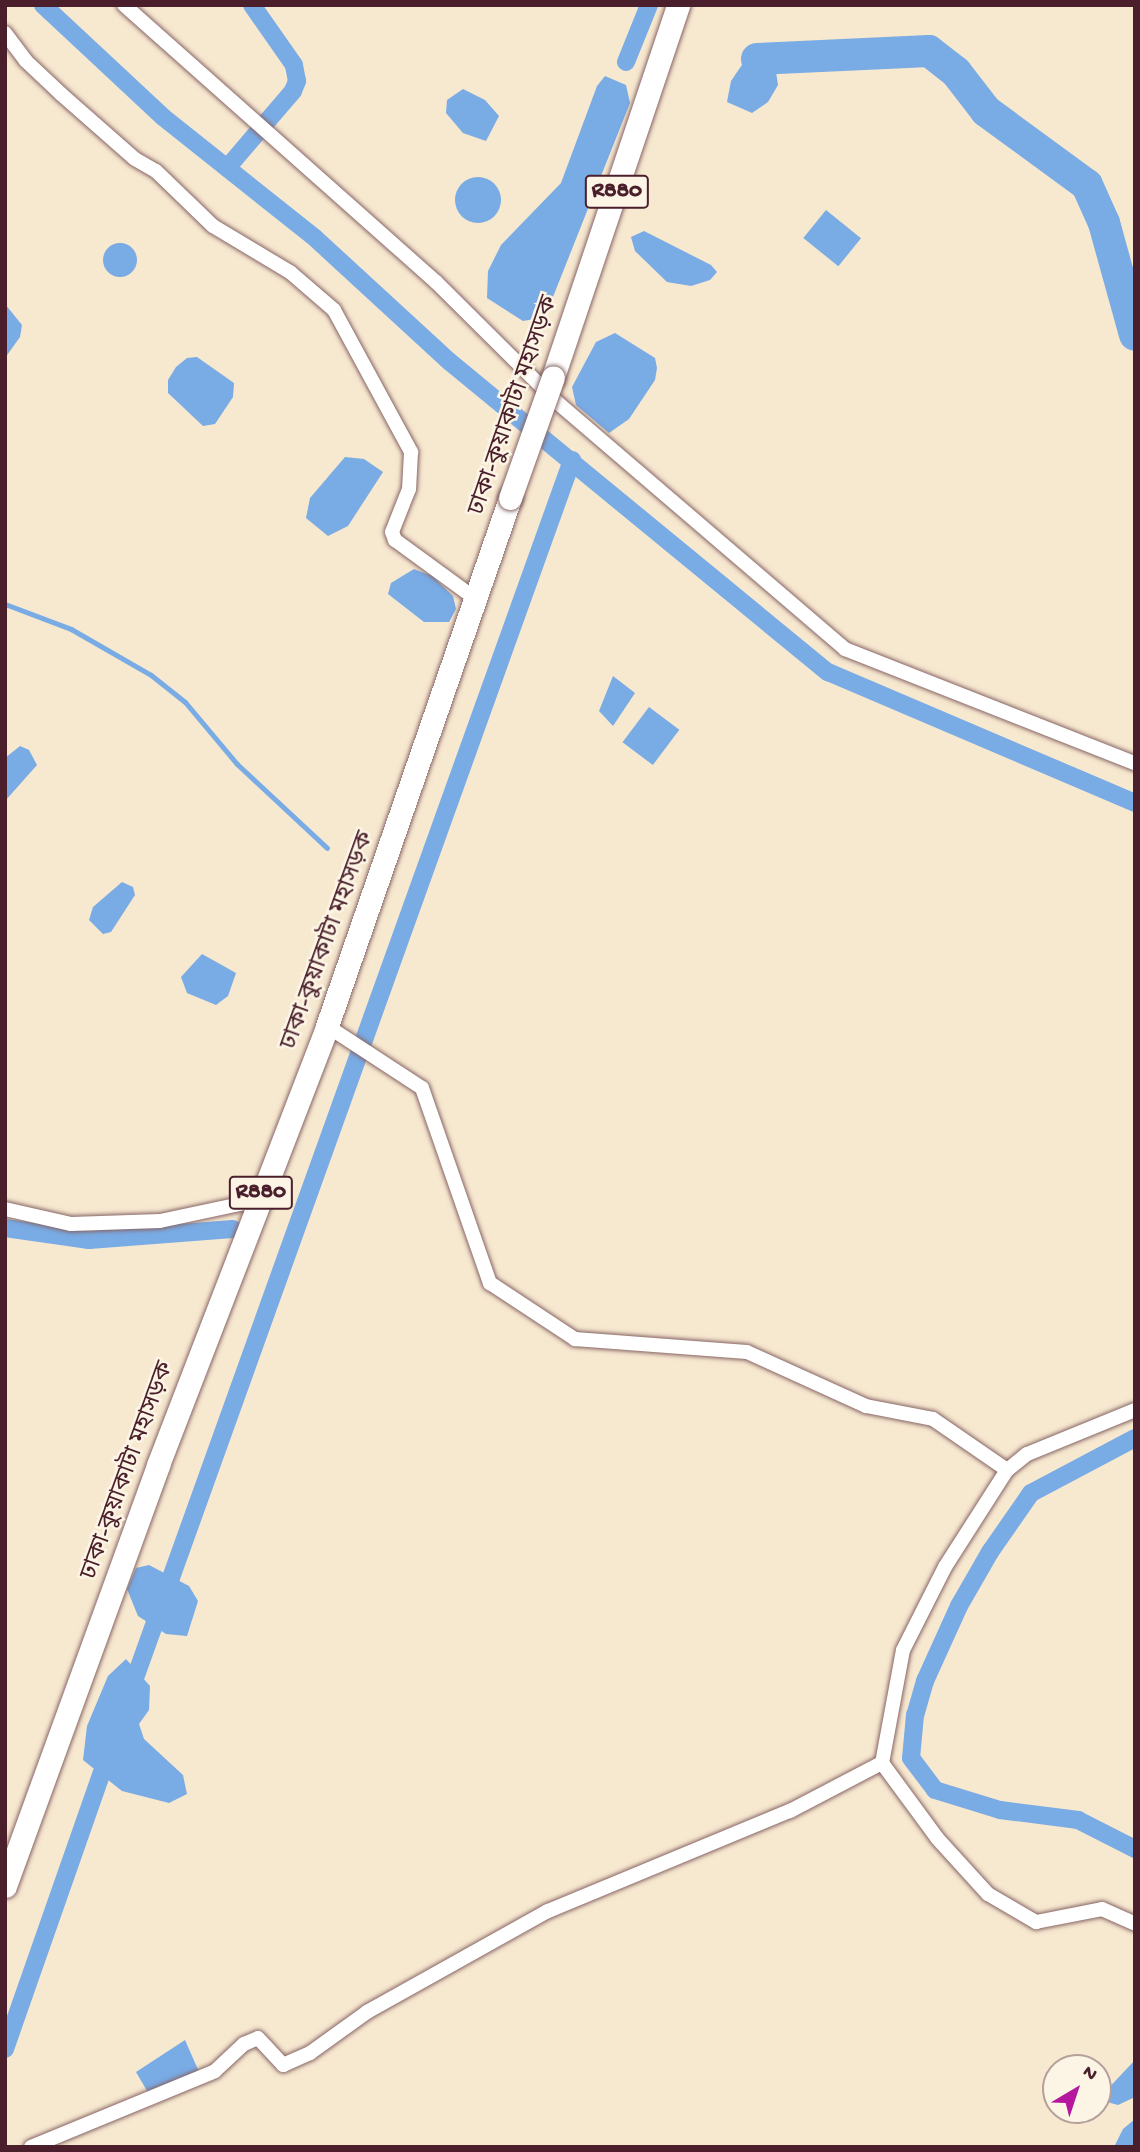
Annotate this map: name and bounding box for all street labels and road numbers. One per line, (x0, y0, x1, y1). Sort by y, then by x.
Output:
road number: R880 (584, 172, 650, 211)
street label: ঢাকা-কুয়াকাটা মহাসড়ক (464, 293, 566, 519)
street label: ঢাকা-কুয়াকাটা মহাসড়ক (276, 828, 382, 1054)
road number: R880 (228, 1174, 294, 1212)
street label: ঢাকা-কুয়াকাটা মহাসড়ক (76, 1358, 182, 1584)

